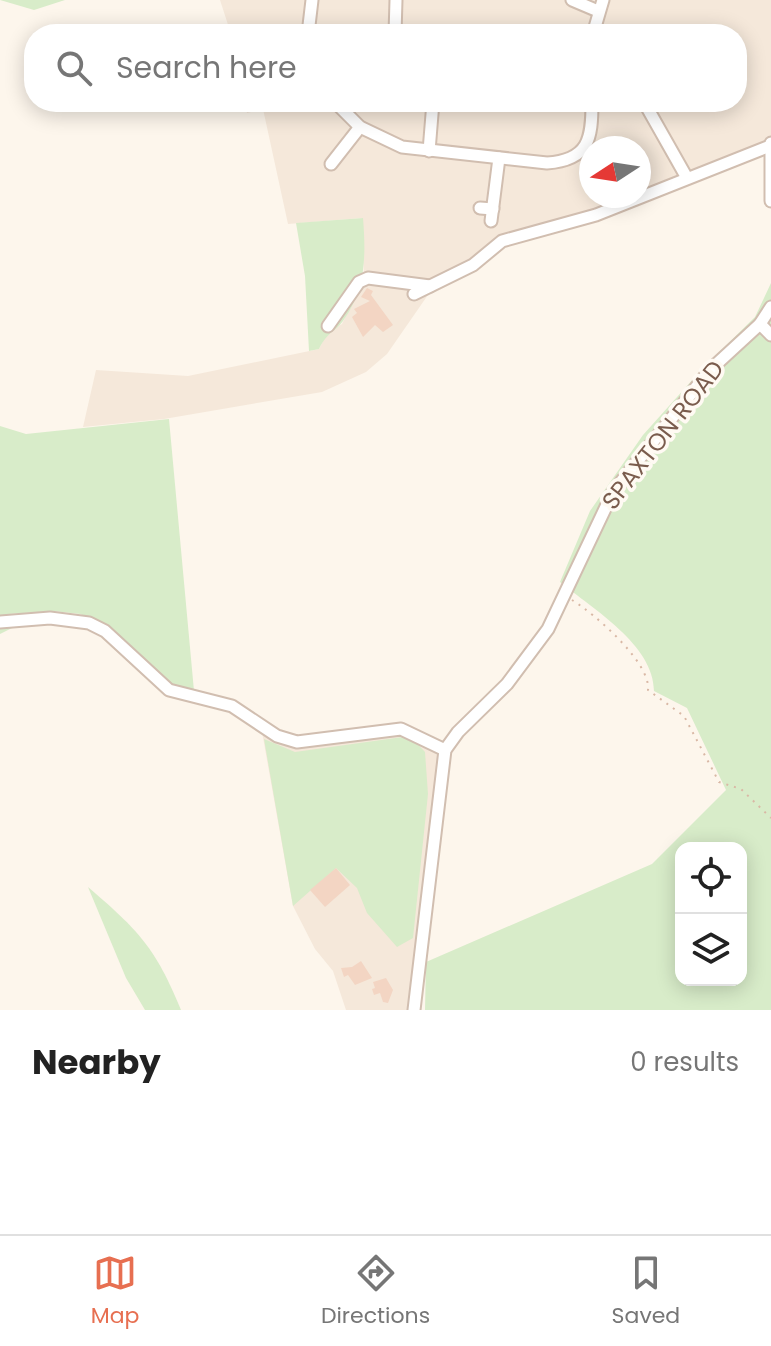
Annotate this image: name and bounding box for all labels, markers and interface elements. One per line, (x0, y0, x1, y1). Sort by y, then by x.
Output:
search box (24, 24, 747, 112)
icon: search (52, 46, 96, 90)
text: Search here (116, 46, 297, 89)
north arrow (579, 136, 651, 208)
street label: SPAXTON ROAD (594, 353, 731, 516)
map controls (675, 842, 747, 986)
button: locate (675, 842, 747, 914)
button: layers (675, 914, 747, 986)
text: Nearby (32, 1038, 161, 1086)
text: 0 results (630, 1044, 739, 1080)
tab: Map (91, 1251, 139, 1332)
tab: Directions (321, 1251, 430, 1332)
tab: Saved (612, 1251, 680, 1332)

